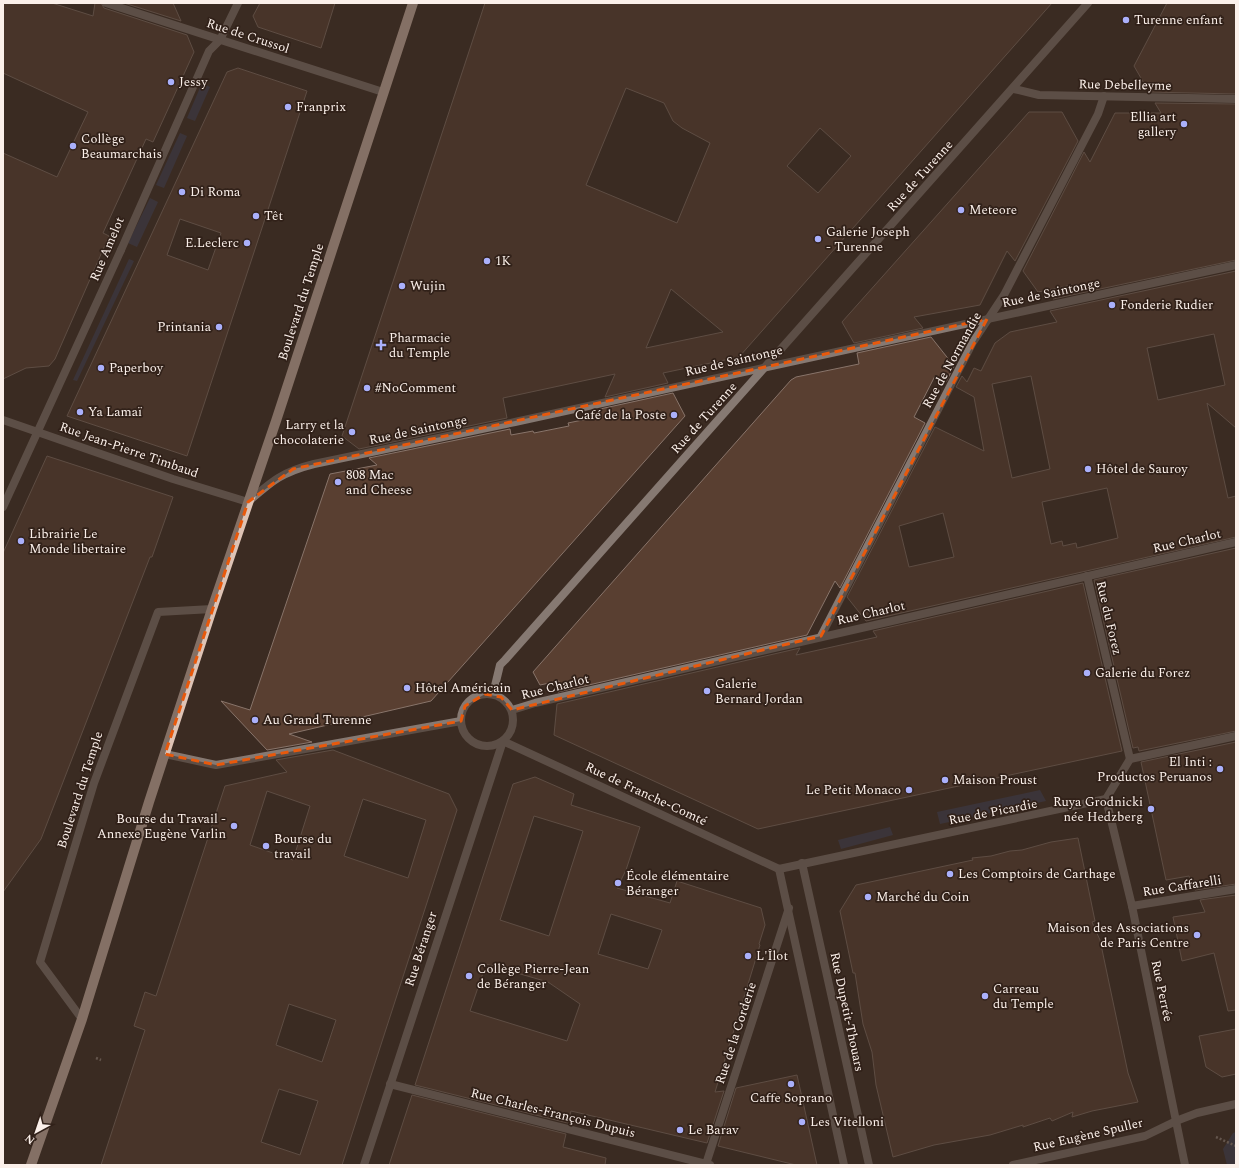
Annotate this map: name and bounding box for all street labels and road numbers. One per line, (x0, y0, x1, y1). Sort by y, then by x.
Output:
street label: Rue de Crussol (204, 13, 292, 59)
street label: Rue Debelleyme (1078, 74, 1172, 96)
street label: Rue de Turenne (882, 135, 958, 217)
street label: Rue Amelot (84, 213, 130, 284)
street label: Boulevard du Temple (273, 241, 329, 363)
street label: Rue de Saintonge (1000, 273, 1102, 313)
street label: Rue de Normandie (917, 308, 987, 412)
street label: Rue de Saintonge (683, 340, 785, 382)
street label: Rue de Turenne (666, 377, 742, 459)
street label: Rue de Saintonge (367, 410, 469, 450)
street label: Rue Jean-Pierre Timbaud (57, 417, 201, 483)
street label: Rue Charlot (1151, 523, 1223, 559)
street label: Rue du Forez (1091, 579, 1127, 657)
street label: Rue Charlot (835, 595, 907, 631)
street label: Rue Charlot (519, 669, 591, 705)
street label: Boulevard du Temple (52, 729, 108, 851)
street label: Rue de Franche-Comté (582, 757, 710, 831)
street label: Rue de Picardie (947, 794, 1039, 830)
street label: Rue Caffarelli (1141, 870, 1223, 902)
street label: Rue Béranger (399, 909, 443, 989)
street label: Rue Dupetit-Thouars (825, 950, 869, 1074)
street label: Rue Perrée (1146, 958, 1178, 1024)
street label: Rue de la Corderie (710, 979, 762, 1087)
street label: Rue Charles-François Dupuis (468, 1083, 638, 1143)
street label: Rue Eugène Spuller (1031, 1113, 1145, 1157)

